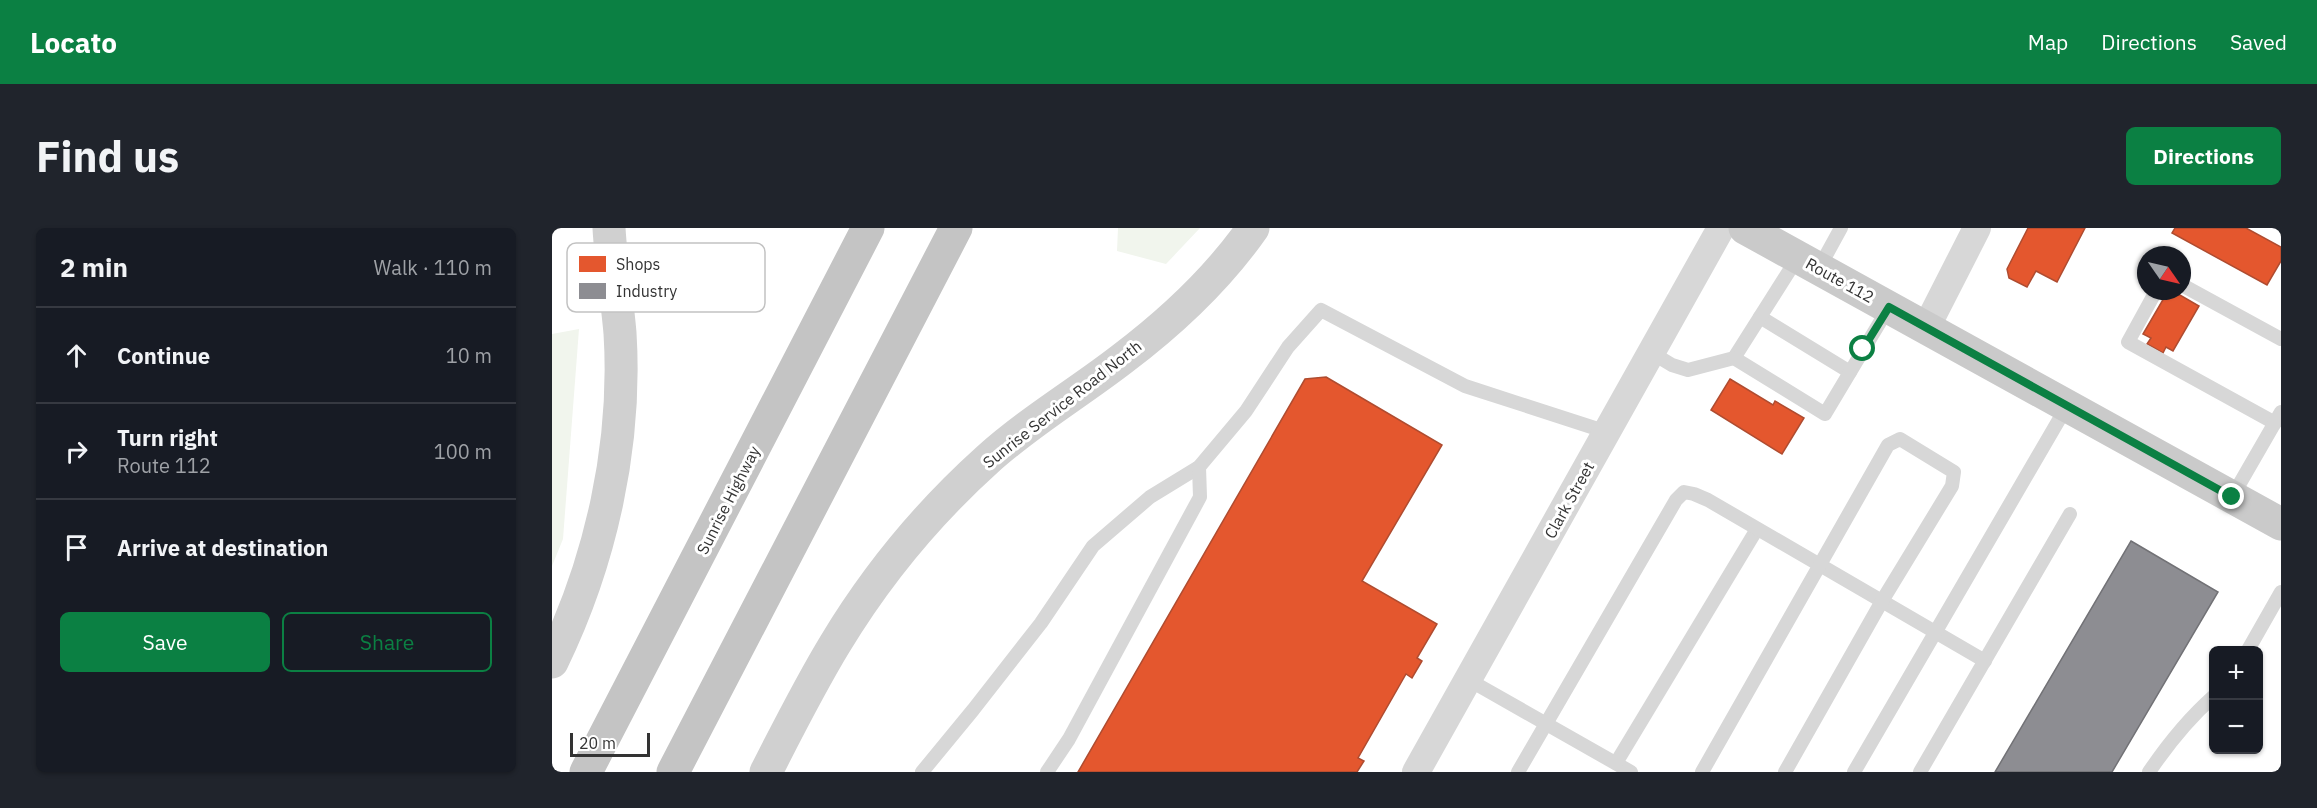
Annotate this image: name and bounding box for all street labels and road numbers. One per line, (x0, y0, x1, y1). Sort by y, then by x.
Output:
street label: Route 112 (1802, 253, 1878, 307)
street label: Sunrise Service Road North (979, 336, 1145, 472)
street label: Sunrise Highway (692, 442, 764, 558)
street label: Clark Street (1540, 458, 1598, 542)

